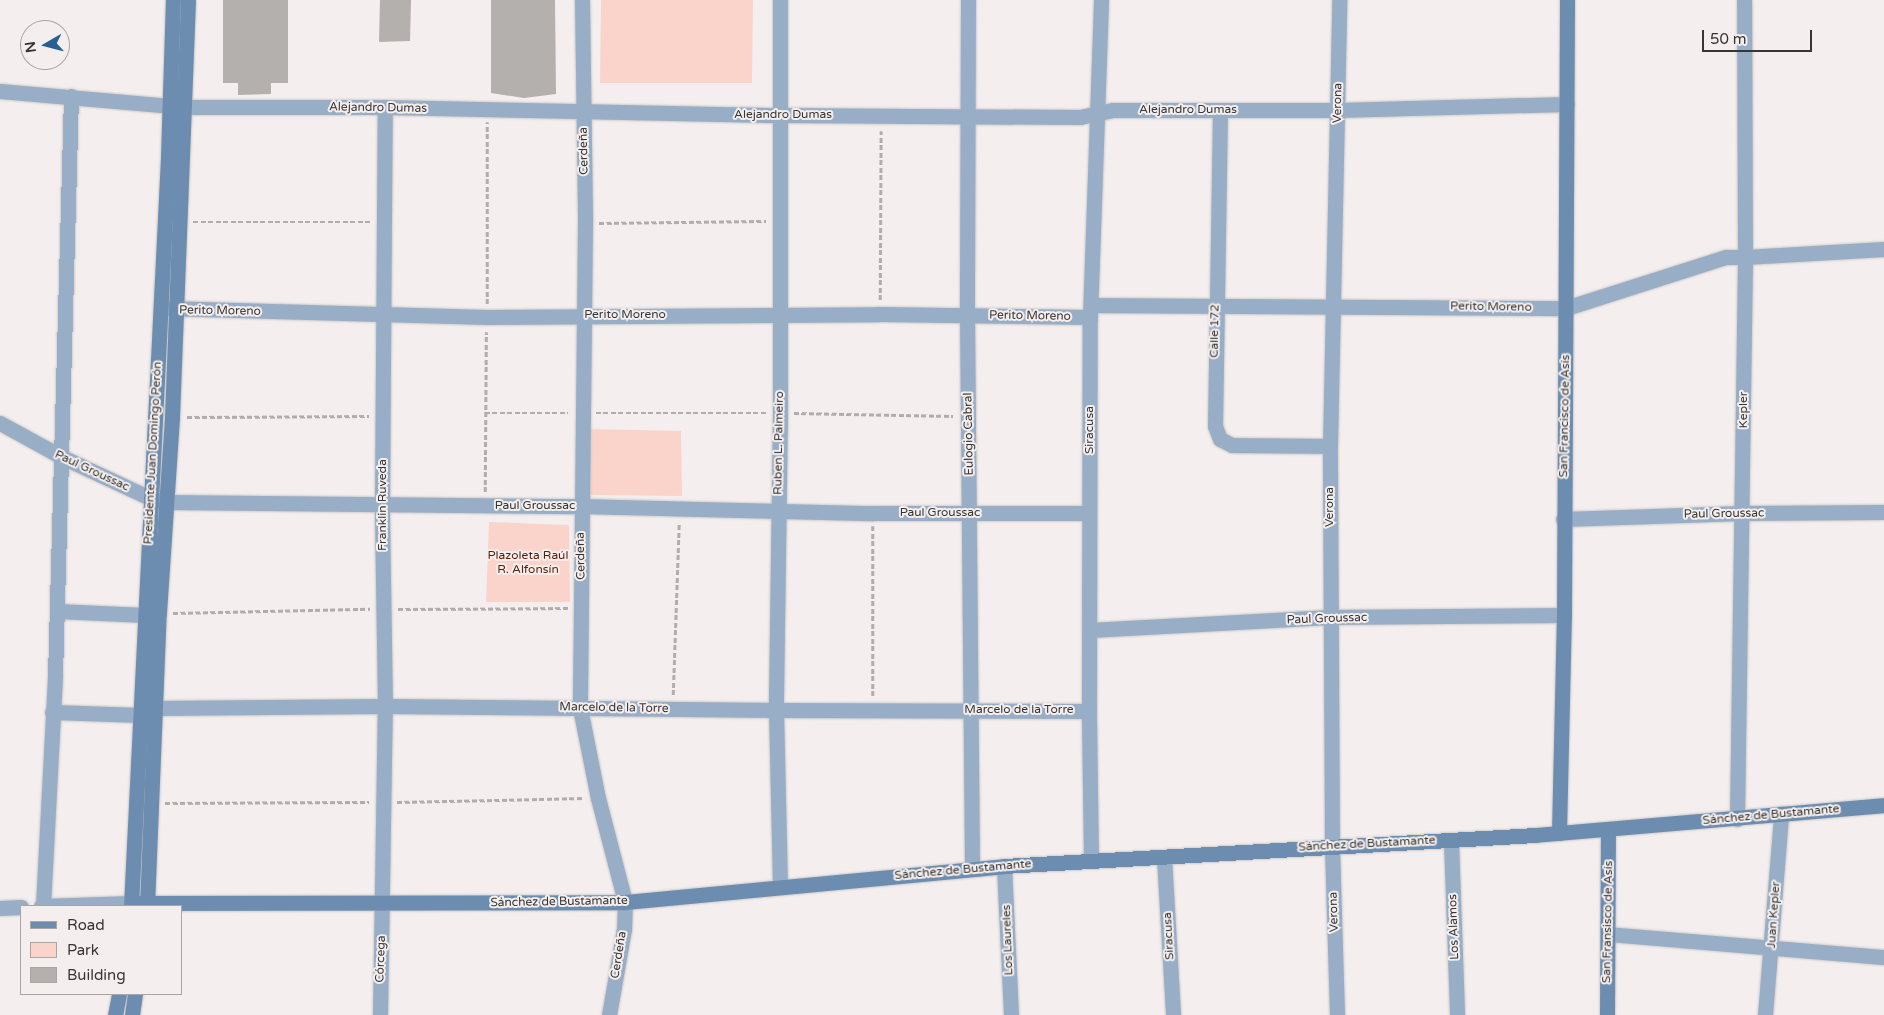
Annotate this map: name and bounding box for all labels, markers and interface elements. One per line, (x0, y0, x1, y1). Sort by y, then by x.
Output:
north arrow (20, 20, 70, 70)
scale bar (1704, 20, 1814, 52)
text: 50 m (1710, 30, 1747, 48)
text: N (21, 40, 40, 54)
street label: Verona (1330, 83, 1346, 123)
street label: Alejandro Dumas (329, 100, 427, 116)
street label: Alejandro Dumas (1139, 103, 1237, 117)
street label: Alejandro Dumas (734, 108, 832, 122)
street label: Cerdeña (576, 127, 592, 175)
street label: Perito Moreno (1450, 299, 1532, 315)
street label: Perito Moreno (179, 303, 261, 319)
street label: Calle 172 (1207, 304, 1223, 358)
street label: Perito Moreno (584, 308, 666, 322)
street label: Perito Moreno (989, 308, 1071, 324)
street label: San Francisco de Asís (1557, 354, 1573, 478)
street label: Presidente Juan Domingo Perón (141, 361, 165, 545)
street label: Ruben L. Palmeiro (771, 391, 787, 495)
street label: Eulogio Cabral (961, 392, 977, 476)
street label: Kepler (1737, 392, 1751, 428)
street label: Siracusa (1083, 406, 1097, 454)
street label: Paul Groussac (52, 447, 132, 495)
street label: Franklin Ruveda (376, 459, 390, 551)
street label: Verona (1323, 487, 1337, 527)
street label: Paul Groussac (495, 499, 575, 513)
street label: Paul Groussac (900, 506, 980, 520)
street label: Paul Groussac (1684, 506, 1764, 522)
street label: Cerdeña (573, 532, 589, 580)
park label: Plazoleta Raúl R. Alfonsín (488, 549, 568, 577)
street label: Paul Groussac (1286, 610, 1368, 628)
street label: Marcelo de la Torre (559, 700, 669, 716)
street label: Marcelo de la Torre (964, 703, 1074, 717)
street label: Sánchez de Bustamante (1702, 802, 1840, 828)
street label: Sánchez de Bustamante (1298, 833, 1436, 855)
street label: Sánchez de Bustamante (894, 857, 1032, 883)
street label: San Fransisco de Asís (1600, 861, 1616, 983)
street label: Juan Kepler (1764, 881, 1784, 949)
street label: Verona (1326, 892, 1342, 932)
street label: Sánchez de Bustamante (490, 894, 628, 910)
street label: Los Alamos (1446, 894, 1462, 960)
street label: Los Laureles (1000, 904, 1016, 976)
legend (20, 905, 182, 995)
street label: Siracusa (1161, 912, 1177, 960)
text: Road (67, 916, 105, 934)
street label: Cerdeña (608, 930, 630, 980)
street label: Córcega (373, 935, 389, 983)
text: Park (67, 941, 99, 959)
text: Building (67, 966, 126, 984)

